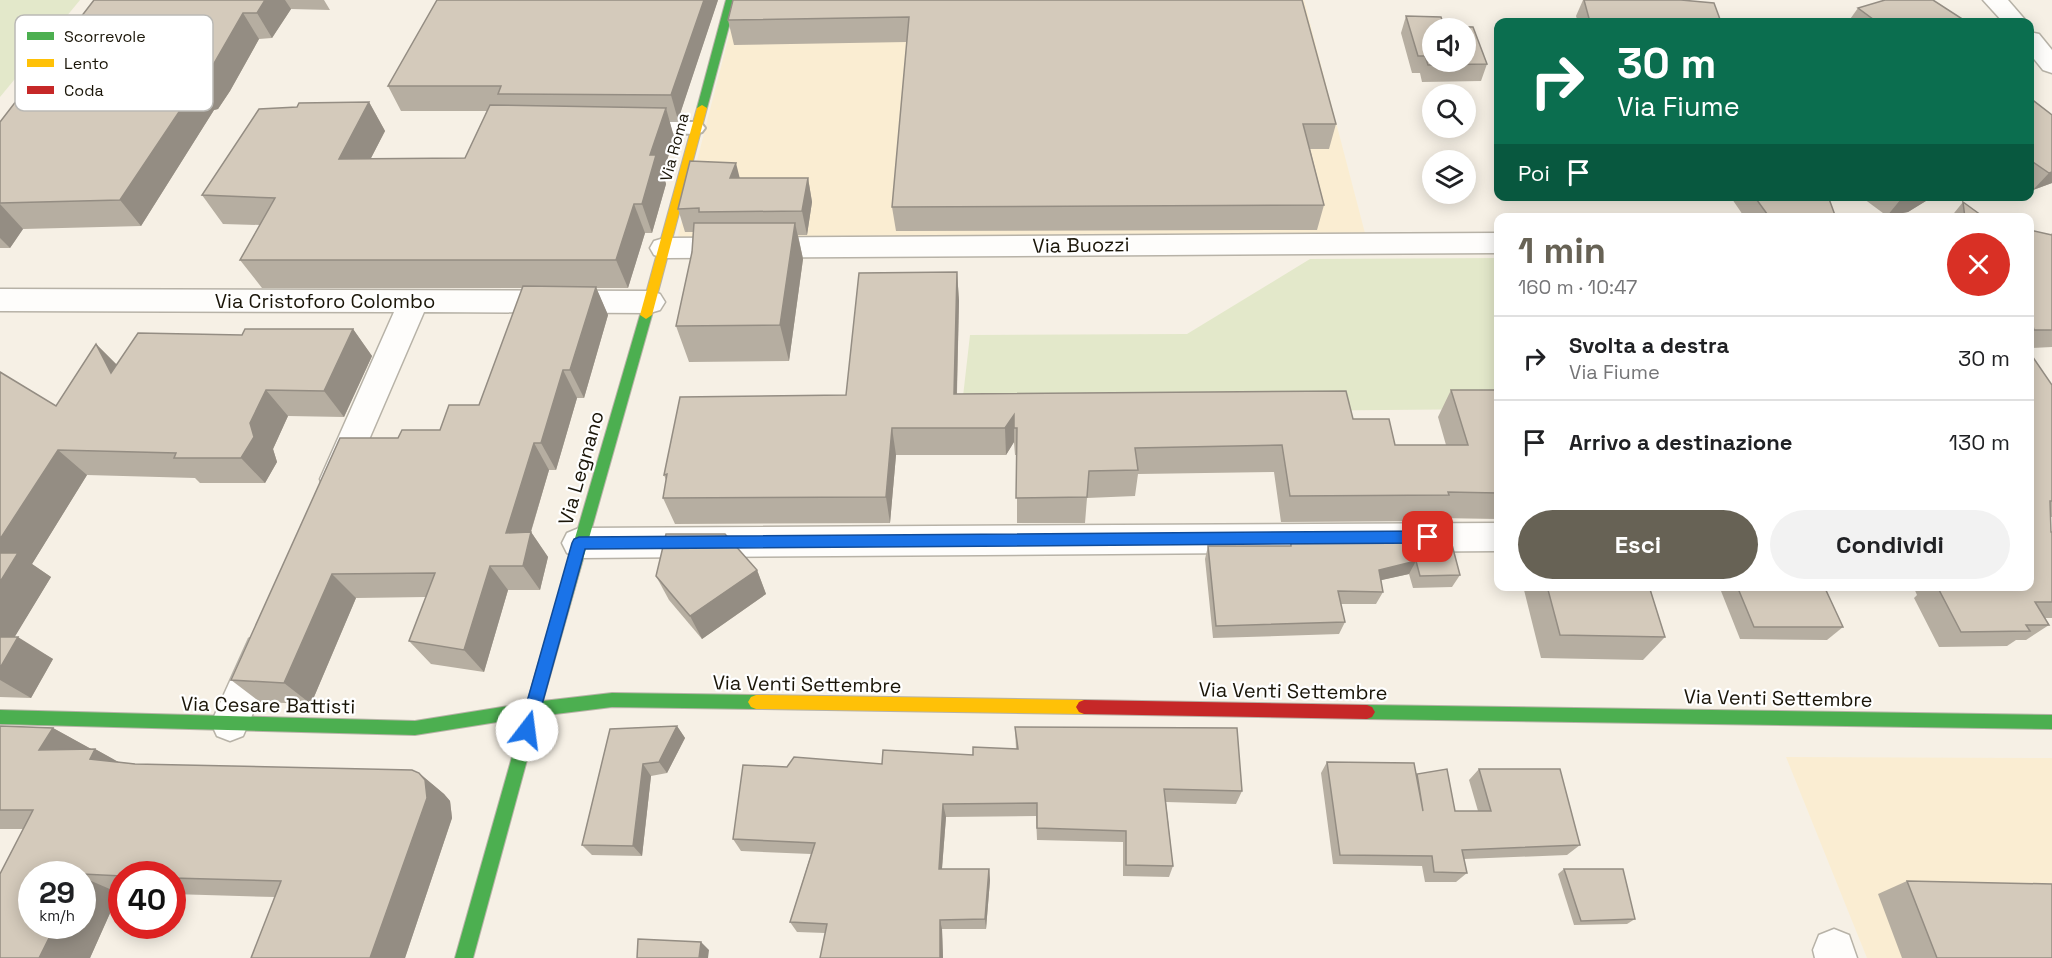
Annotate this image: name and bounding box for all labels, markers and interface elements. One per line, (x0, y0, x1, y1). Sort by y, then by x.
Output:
legend (15, 15, 213, 111)
map controls (1422, 18, 1476, 204)
button: sound (1422, 18, 1476, 72)
text: Scorrevole (64, 26, 146, 47)
text: 30 m (1617, 37, 1716, 90)
icon: right (1518, 42, 1596, 120)
text: Lento (64, 53, 109, 74)
text: Coda (64, 80, 104, 101)
button: search (1422, 84, 1476, 138)
text: Via Fiume (1617, 89, 1740, 124)
street label: Via Roma (655, 111, 694, 184)
button: layers (1422, 150, 1476, 204)
icon: arrive (1562, 156, 1595, 189)
text: Poi (1518, 159, 1550, 187)
text: 1 min (1518, 228, 1606, 274)
street label: Via Buozzi (1032, 231, 1130, 259)
button: close (1947, 233, 2010, 296)
text: 160 m · 10:47 (1518, 274, 1637, 300)
street label: Via Cristoforo Colombo (215, 288, 435, 314)
text: Svolta a destra (1569, 331, 1729, 359)
icon: right (1518, 342, 1551, 375)
text: 30 m (1958, 344, 2010, 372)
text: Via Fiume (1569, 359, 1660, 385)
street label: Via Legnano (552, 408, 610, 528)
icon: arrive (1518, 426, 1551, 459)
text: Arrivo a destinazione (1569, 428, 1792, 456)
text: 130 m (1949, 428, 2010, 456)
button: Esci (1518, 510, 1758, 579)
button: Condividi (1770, 510, 2010, 579)
pin (1402, 511, 1453, 562)
icon: arrive (1411, 520, 1444, 553)
street label: Via Venti Settembre (712, 669, 902, 699)
street label: Via Venti Settembre (1198, 676, 1388, 706)
street label: Via Venti Settembre (1683, 683, 1873, 713)
street label: Via Cesare Battisti (181, 690, 355, 720)
position arrow (495, 698, 559, 762)
speed limit sign: 40 (108, 861, 186, 939)
text: 29 (39, 873, 75, 912)
text: km/h (39, 906, 75, 925)

